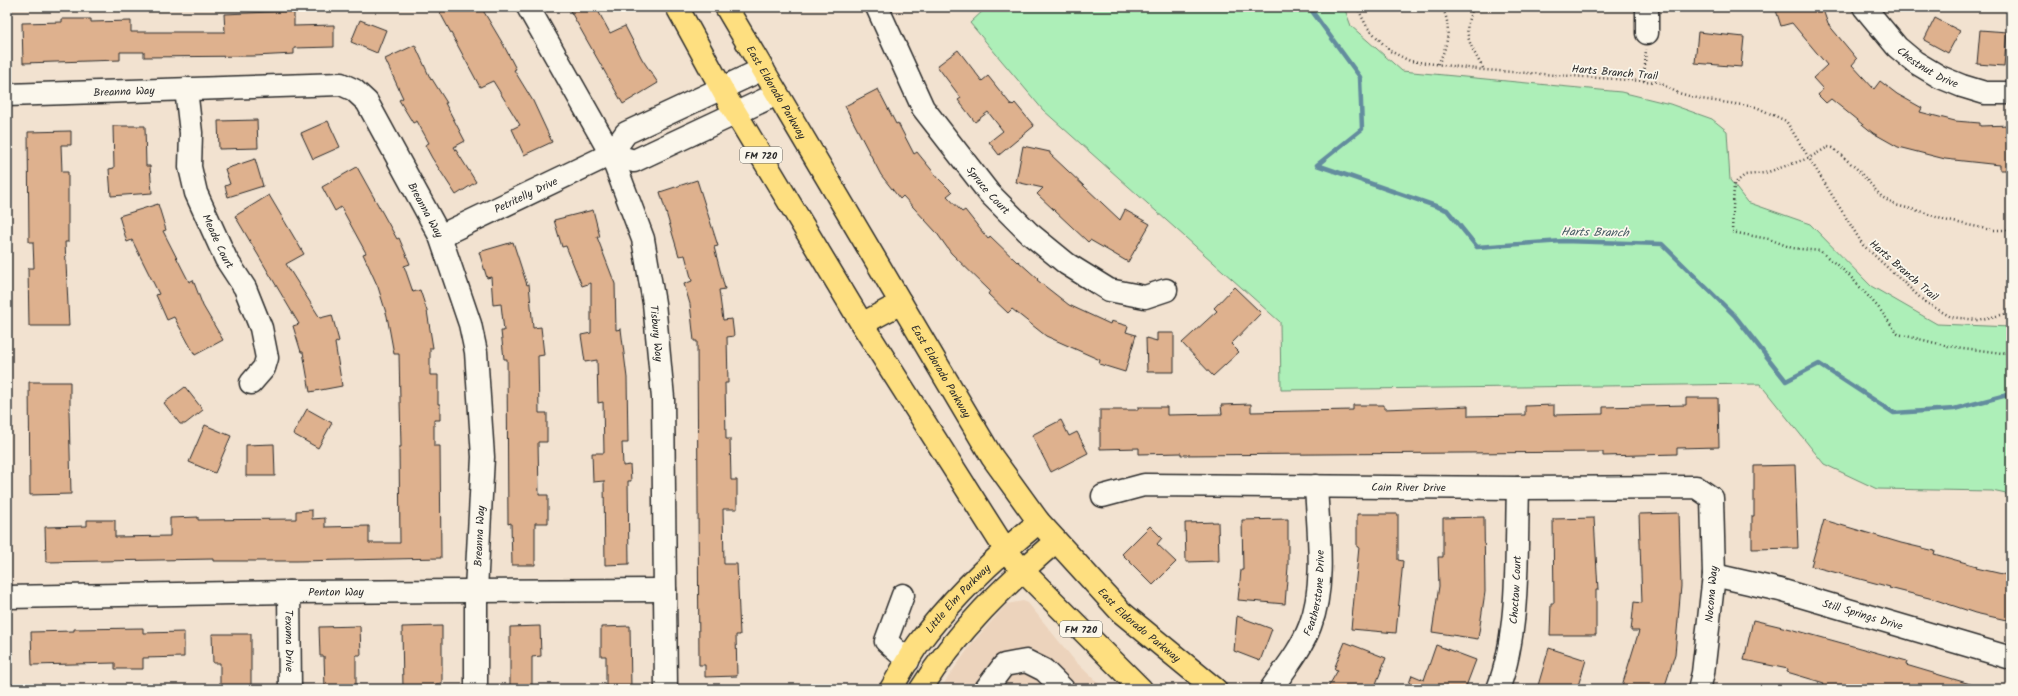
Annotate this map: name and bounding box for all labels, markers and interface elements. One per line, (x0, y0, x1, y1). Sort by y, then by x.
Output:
street label: East Eldorado Parkway (741, 42, 811, 144)
street label: Chestnut Drive (1893, 42, 1961, 94)
street label: Harts Branch Trail (1571, 60, 1659, 86)
street label: Breanna Way (93, 82, 156, 102)
road number: FM 720 (740, 147, 782, 163)
street label: Spruce Court (961, 163, 1014, 220)
street label: Petritelly Drive (491, 173, 561, 219)
street label: Breanna Way (402, 179, 448, 242)
street label: Meade Court (197, 211, 238, 273)
water label: Harts Branch (1561, 222, 1631, 243)
street label: Harts Branch Trail (1865, 236, 1942, 306)
street label: Tisbury Way (644, 304, 668, 363)
street label: East Eldorado Parkway (906, 321, 976, 423)
street label: Cain River Drive (1371, 479, 1446, 497)
street label: Breanna Way (469, 504, 491, 567)
street label: Featherstone Drive (1299, 550, 1330, 639)
street label: Choctaw Court (1505, 555, 1527, 625)
street label: Little Elm Parkway (921, 559, 996, 638)
street label: Nocona Way (1701, 564, 1724, 623)
street label: Penton Way (308, 584, 364, 602)
street label: East Eldorado Parkway (1093, 584, 1185, 668)
street label: Still Springs Drive (1820, 595, 1905, 636)
street label: Texoma Drive (279, 610, 298, 672)
road number: FM 720 (1060, 621, 1102, 637)

